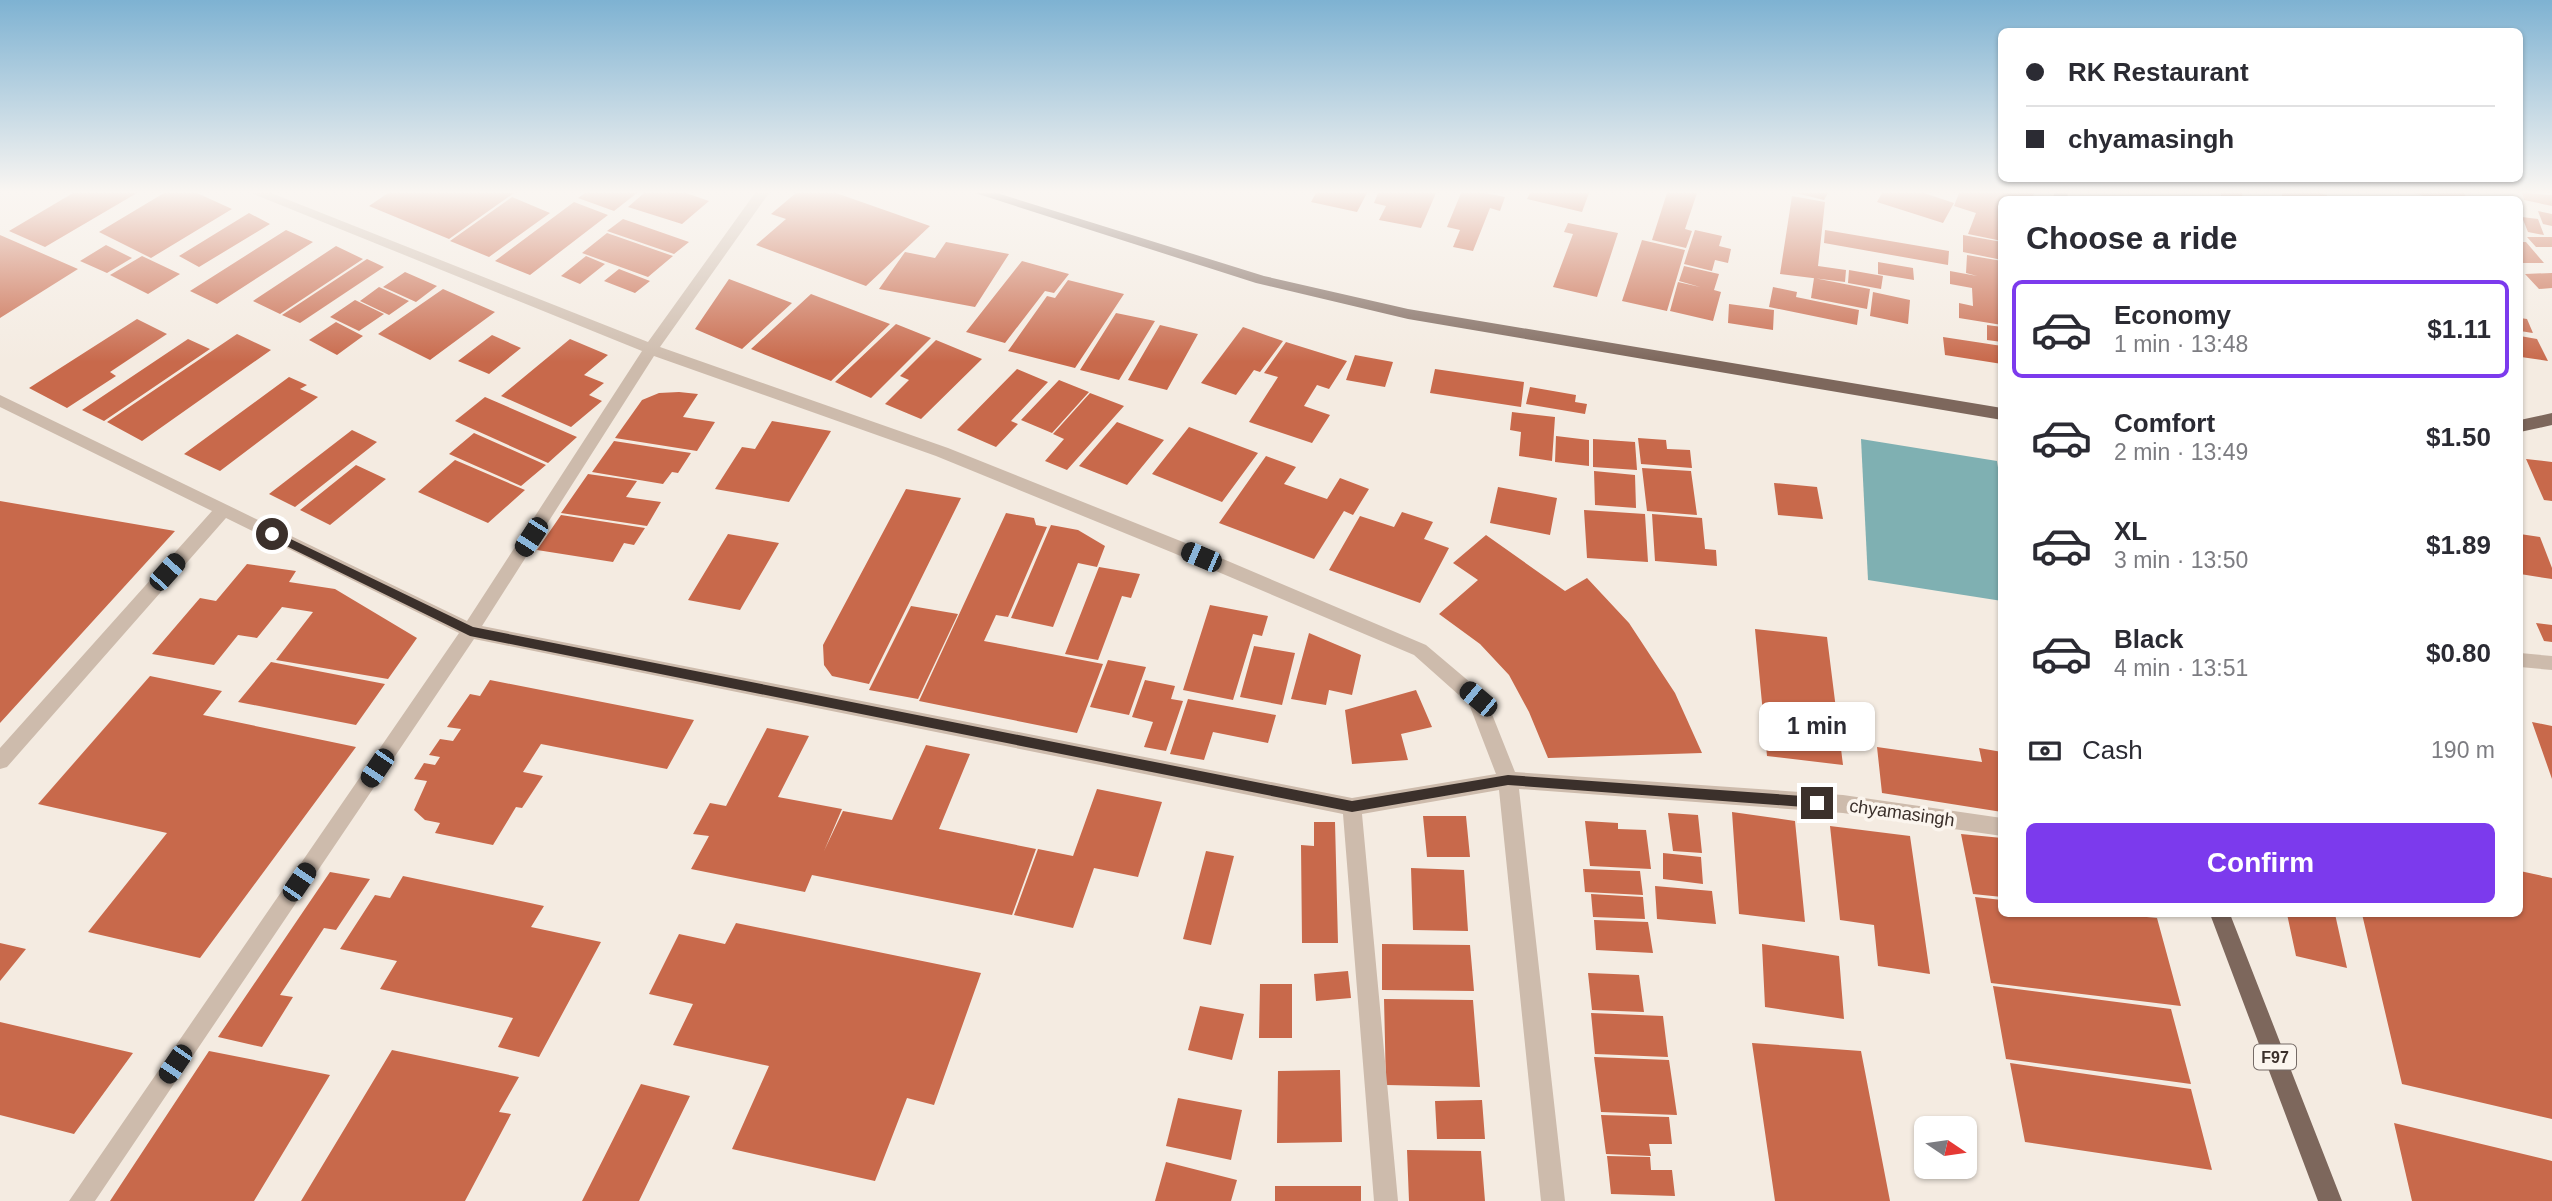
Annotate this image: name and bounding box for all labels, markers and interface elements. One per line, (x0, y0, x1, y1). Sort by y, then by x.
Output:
text: RK Restaurant (2068, 57, 2249, 87)
text: chyamasingh (2068, 124, 2234, 154)
text: Choose a ride (2026, 220, 2238, 256)
icon: car (2030, 298, 2093, 361)
text: Economy (2114, 300, 2231, 330)
text: $1.11 (2427, 314, 2491, 344)
text: 1 min · 13:48 (2114, 331, 2248, 357)
icon: car (2030, 406, 2093, 469)
text: Comfort (2114, 408, 2215, 438)
text: $1.50 (2426, 422, 2491, 452)
text: 2 min · 13:49 (2114, 439, 2248, 465)
car (511, 514, 552, 560)
icon: car (2030, 514, 2093, 577)
text: XL (2114, 516, 2147, 546)
route start (256, 518, 288, 550)
text: $1.89 (2426, 530, 2491, 560)
car (1178, 539, 1225, 575)
text: 3 min · 13:50 (2114, 547, 2248, 573)
car (146, 549, 189, 595)
icon: car (2030, 622, 2093, 685)
text: Black (2114, 624, 2183, 654)
text: $0.80 (2426, 638, 2491, 668)
text: 4 min · 13:51 (2114, 655, 2248, 681)
car (1456, 677, 1501, 721)
callout: 1 min (1759, 702, 1875, 750)
text: 1 min (1787, 713, 1847, 739)
icon: cash (2026, 732, 2064, 770)
text: Cash (2082, 735, 2143, 765)
text: 190 m (2431, 737, 2495, 763)
car (357, 745, 398, 791)
route end (1801, 787, 1833, 819)
street label: chyamasingh (1848, 796, 1956, 830)
button: Confirm (2026, 823, 2495, 903)
car (279, 859, 320, 905)
car (155, 1041, 196, 1087)
road number: F97 (2254, 1044, 2296, 1070)
north arrow (1914, 1116, 1978, 1180)
map controls (1914, 1116, 1977, 1179)

